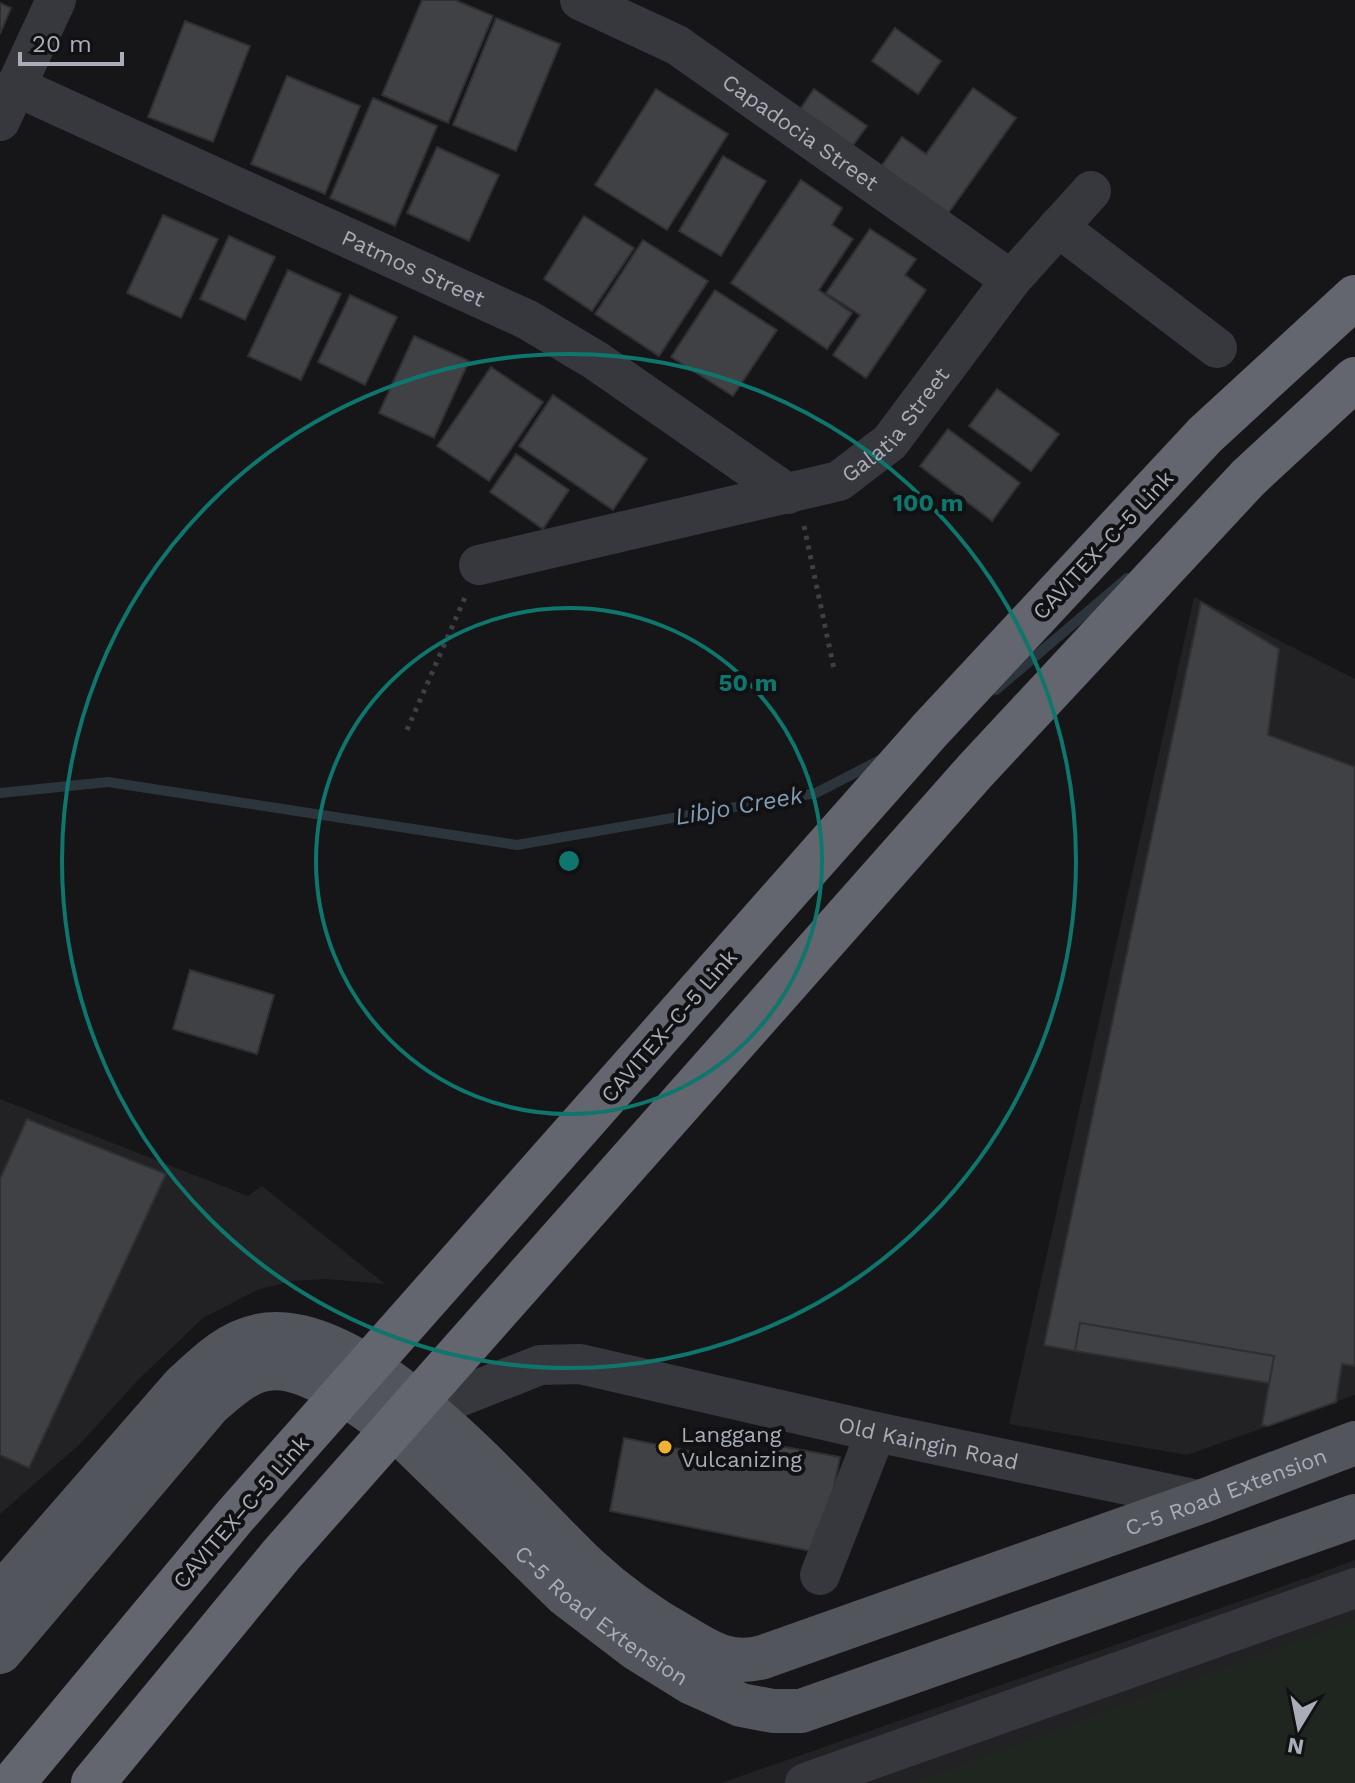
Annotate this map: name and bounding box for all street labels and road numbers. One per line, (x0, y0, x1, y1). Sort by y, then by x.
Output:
street label: Capadocia Street (718, 69, 883, 195)
street label: Patmos Street (338, 224, 489, 311)
street label: Galatia Street (836, 362, 954, 487)
street label: CAVITEX–C-5 Link (1028, 465, 1178, 625)
street label: CAVITEX–C-5 Link (596, 944, 742, 1108)
street label: Old Kaingin Road (836, 1411, 1021, 1474)
street label: CAVITEX–C-5 Link (168, 1430, 314, 1594)
street label: C-5 Road Extension (1122, 1443, 1330, 1540)
street label: C-5 Road Extension (510, 1540, 693, 1690)

